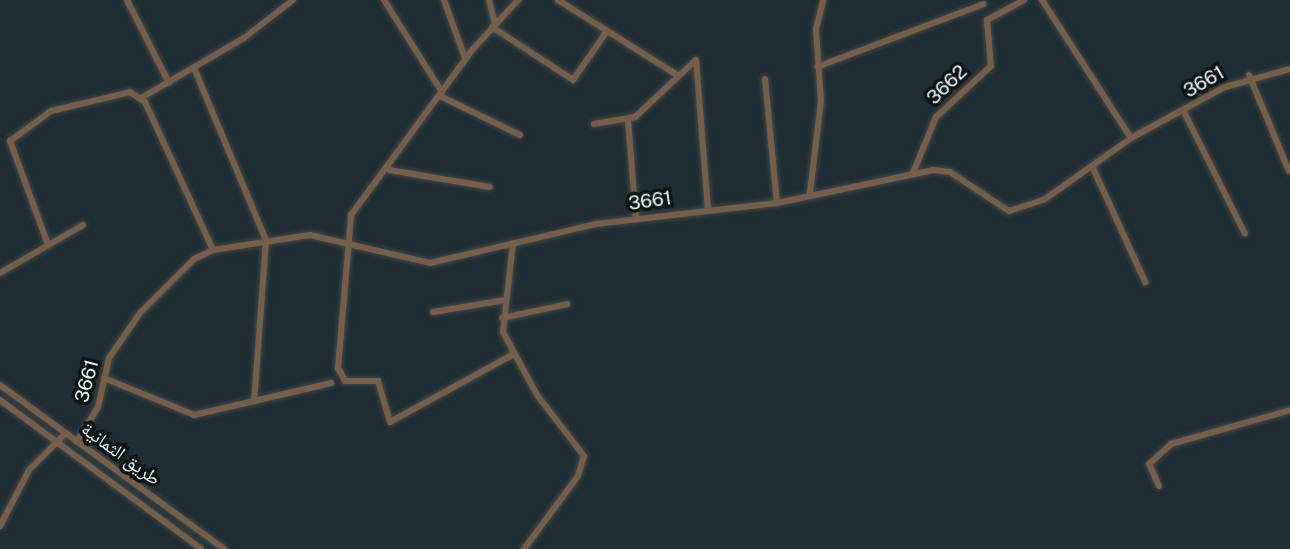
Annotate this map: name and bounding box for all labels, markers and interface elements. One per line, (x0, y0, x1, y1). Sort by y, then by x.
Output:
street label: 3662 (922, 61, 972, 109)
street label: 3661 (1180, 61, 1228, 103)
street label: 3661 (627, 187, 673, 215)
street label: 3661 (70, 357, 104, 405)
street label: طريق الثمانية (77, 418, 165, 490)

